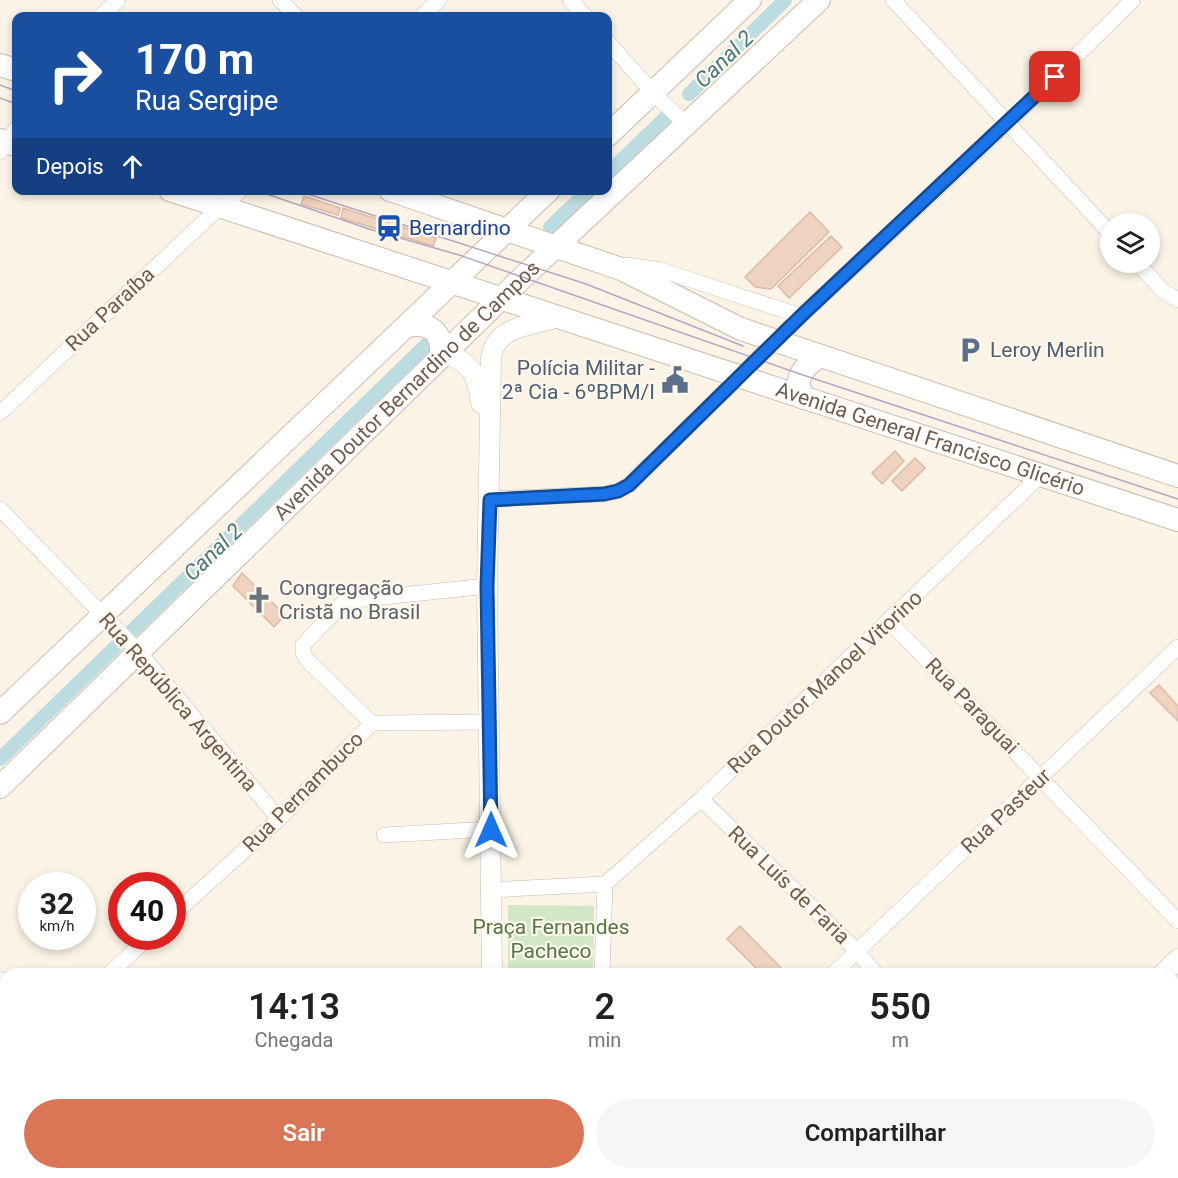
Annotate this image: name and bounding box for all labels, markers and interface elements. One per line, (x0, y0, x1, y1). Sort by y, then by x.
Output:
water label: Canal 2 (690, 25, 758, 93)
text: 170 m (135, 35, 254, 84)
icon: right (36, 36, 114, 114)
pin (1029, 51, 1080, 102)
icon: arrive (1038, 60, 1071, 93)
text: Rua Sergipe (135, 85, 278, 117)
icon: ahead (116, 150, 149, 183)
text: Depois (36, 154, 104, 179)
station icon: Bernardino (374, 213, 404, 243)
map controls (1100, 213, 1160, 273)
button: layers (1100, 213, 1160, 273)
place label: Bernardino (409, 216, 511, 240)
street label: Avenida Doutor Bernardino de Campos (269, 256, 545, 525)
street label: Rua Paraíba (61, 262, 159, 356)
parking icon: Leroy Merlin (955, 335, 985, 365)
place label: Leroy Merlin (990, 338, 1105, 362)
place label: Polícia Militar - 2ª Cia - 6ºBPM/I (502, 356, 655, 404)
public building icon: Polícia Militar - 2ª Cia - 6ºBPM/I (660, 365, 690, 395)
street label: Avenida General Francisco Glicério (773, 377, 1088, 501)
water label: Canal 2 (179, 518, 247, 586)
place label: Congregação Cristã no Brasil (279, 576, 420, 624)
church icon: Congregação Cristã no Brasil (244, 585, 274, 615)
street label: Rua Doutor Manoel Vitorino (723, 586, 927, 778)
street label: Rua República Argentina (94, 608, 262, 796)
street label: Rua Paraguai (920, 653, 1024, 759)
street label: Rua Pernambuco (238, 727, 368, 857)
street label: Rua Pasteur (956, 764, 1056, 858)
position arrow (459, 798, 523, 862)
street label: Rua Luís de Faria (723, 821, 855, 949)
speed limit sign: 40 (108, 872, 186, 950)
text: 32 (40, 886, 74, 921)
park label: Praça Fernandes Pacheco (472, 915, 630, 963)
text: km/h (39, 917, 75, 935)
text: 14:13 (248, 986, 340, 1028)
text: 2 (594, 986, 615, 1028)
text: 550 (869, 986, 931, 1028)
text: Chegada (255, 1028, 333, 1052)
text: min (588, 1028, 621, 1052)
text: m (891, 1028, 909, 1052)
button: Sair (24, 1099, 584, 1168)
button: Compartilhar (596, 1099, 1155, 1168)

